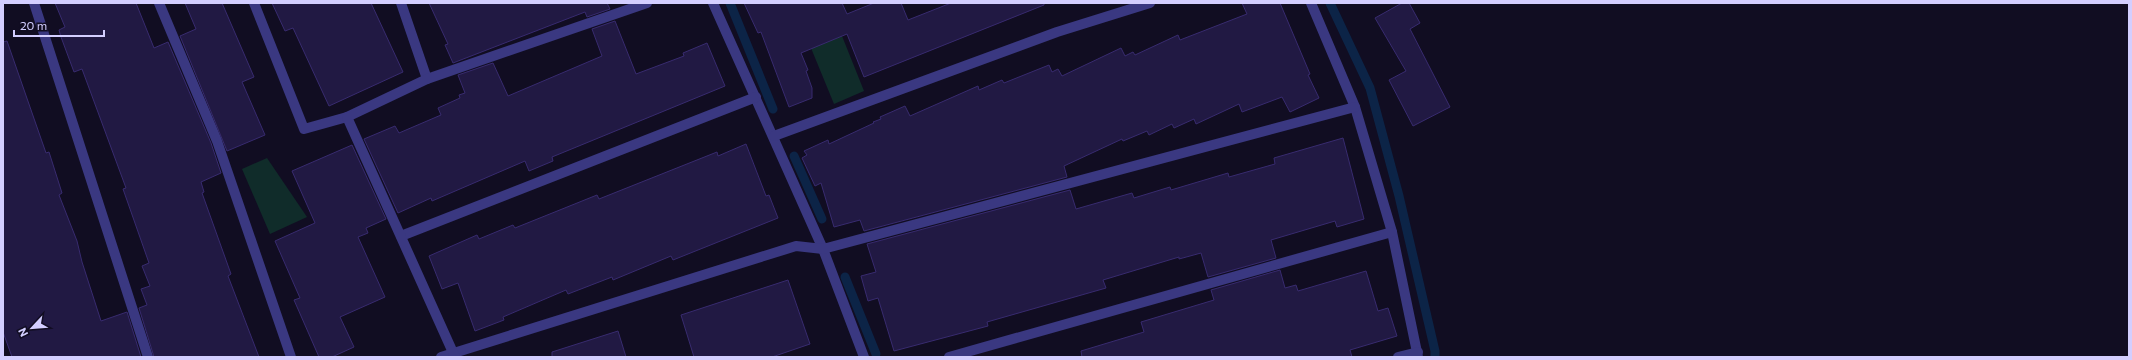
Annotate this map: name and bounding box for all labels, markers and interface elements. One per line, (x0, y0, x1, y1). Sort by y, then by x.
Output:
scale bar (14, 12, 104, 38)
text: 20 m (20, 18, 47, 32)
north arrow (12, 308, 52, 348)
text: N (15, 326, 30, 339)

